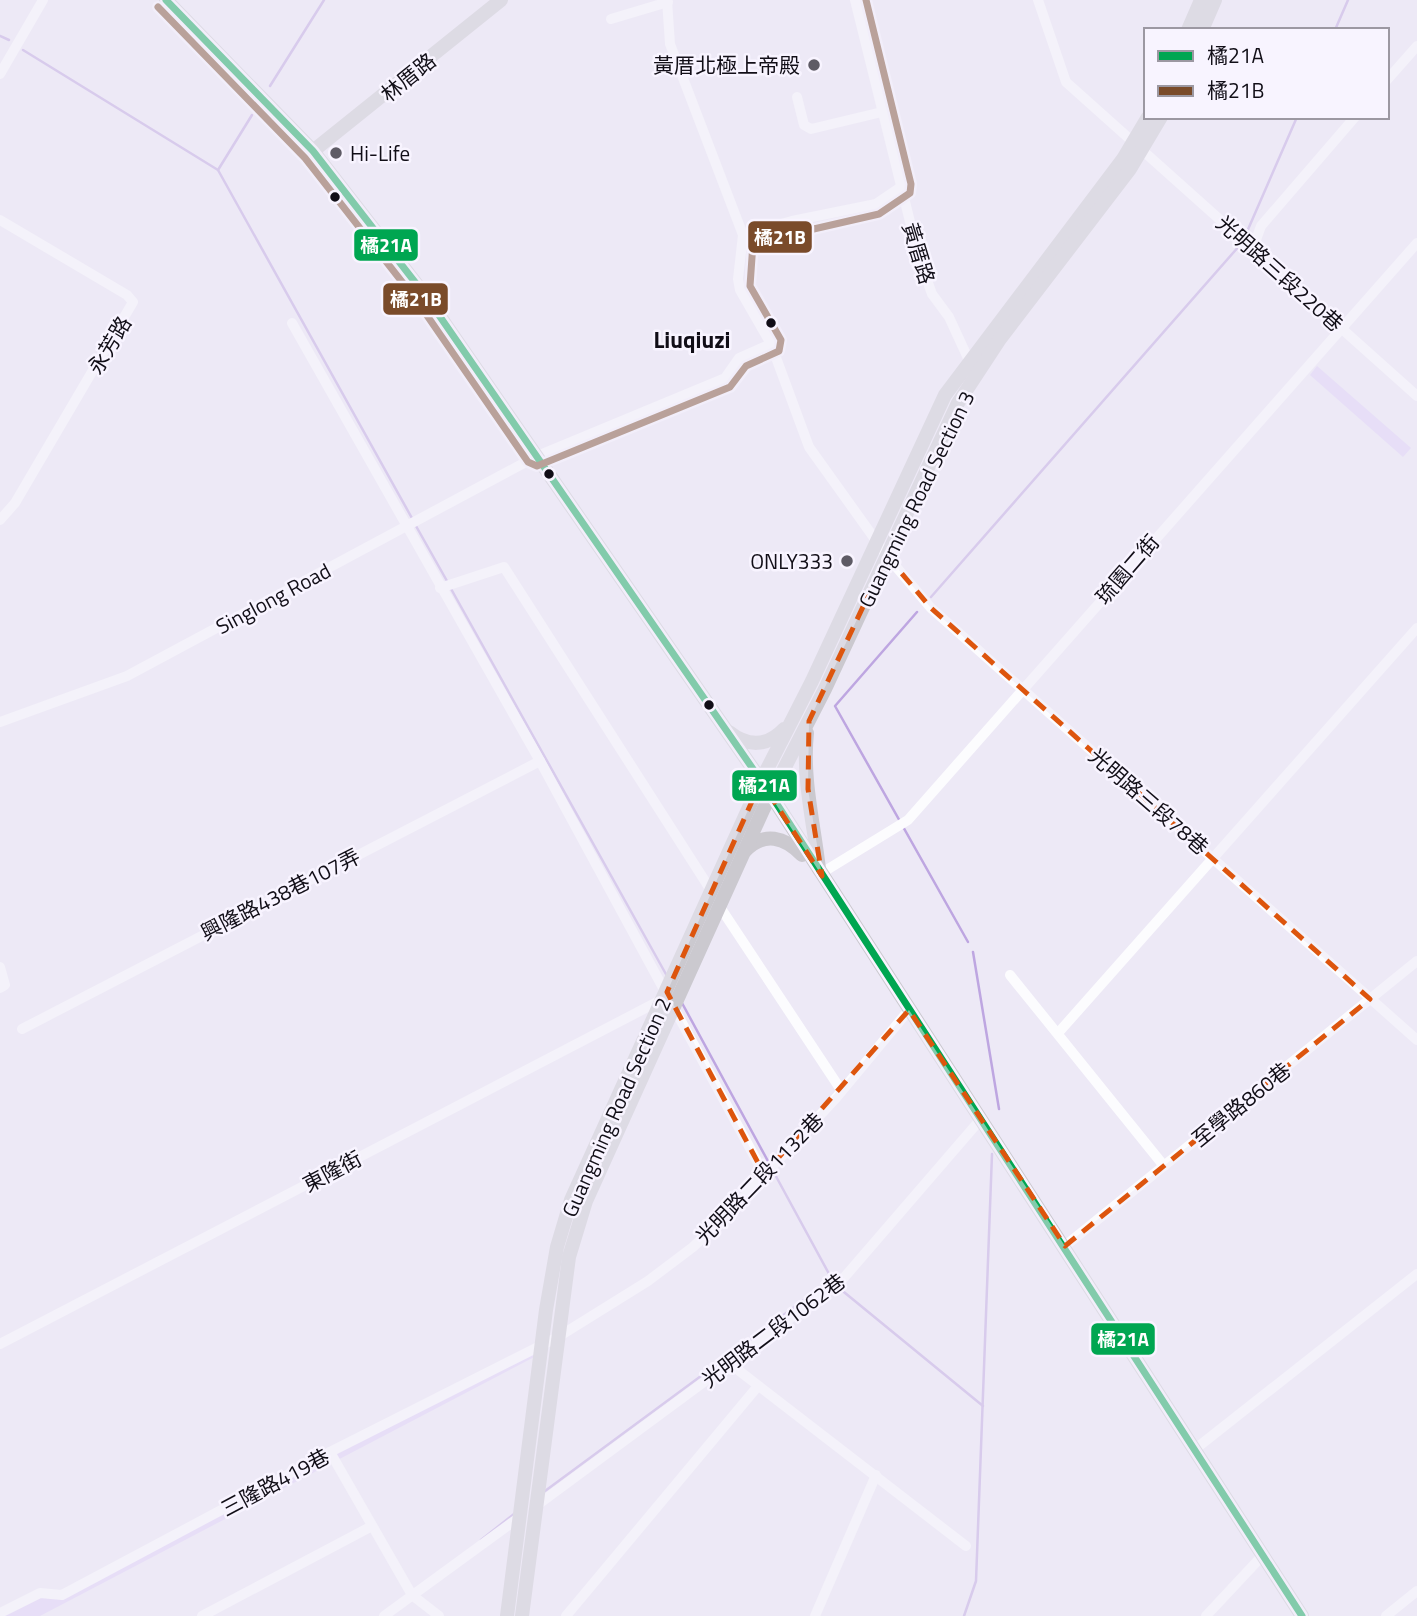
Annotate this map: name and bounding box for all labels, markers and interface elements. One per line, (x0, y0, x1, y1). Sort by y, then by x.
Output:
legend (1144, 28, 1389, 119)
text: 橘21A (1207, 39, 1265, 71)
street label: 林厝路 (373, 45, 443, 109)
place label: 黃厝北極上帝殿 (653, 49, 800, 81)
marker: 黃厝北極上帝殿 (806, 57, 822, 73)
text: 橘21B (1207, 74, 1264, 106)
place label: Hi-Life (350, 137, 410, 169)
marker: Hi-Life (328, 145, 344, 161)
unlabelled marker (328, 190, 342, 204)
street label: 光明路三段220巷 (1209, 207, 1351, 339)
street label: 黃厝路 (894, 218, 944, 288)
line badge: 橘21B (747, 220, 813, 254)
text: 橘21B (754, 222, 806, 251)
line badge: 橘21A (353, 228, 419, 262)
text: 橘21A (360, 230, 412, 259)
line badge: 橘21B (382, 282, 449, 316)
text: 橘21B (390, 284, 442, 313)
street label: 永芳路 (79, 310, 139, 380)
unlabelled marker (764, 316, 778, 330)
district label: Liuqiuzi (653, 322, 731, 357)
street label: Guangming Road Section 3 (850, 385, 982, 613)
unlabelled marker (542, 467, 556, 481)
street label: 琉園二街 (1087, 527, 1167, 611)
place label: ONLY333 (750, 545, 833, 577)
marker: ONLY333 (839, 553, 855, 569)
street label: Singlong Road (210, 554, 336, 642)
unlabelled marker (702, 698, 716, 712)
street label: 光明路三段78巷 (1082, 740, 1216, 862)
line badge: 橘21A (731, 769, 798, 802)
text: 橘21A (738, 770, 790, 799)
street label: 興隆路438巷107弄 (195, 840, 365, 948)
street label: Guangming Road Section 2 (553, 992, 679, 1222)
street label: 至學路860巷 (1185, 1054, 1297, 1154)
street label: 光明路二段1132巷 (687, 1105, 831, 1251)
street label: 東隆街 (297, 1142, 367, 1200)
street label: 光明路二段1062巷 (694, 1265, 852, 1395)
line badge: 橘21A (1090, 1322, 1156, 1356)
text: 橘21A (1097, 1324, 1149, 1353)
street label: 三隆路419巷 (215, 1440, 335, 1524)

